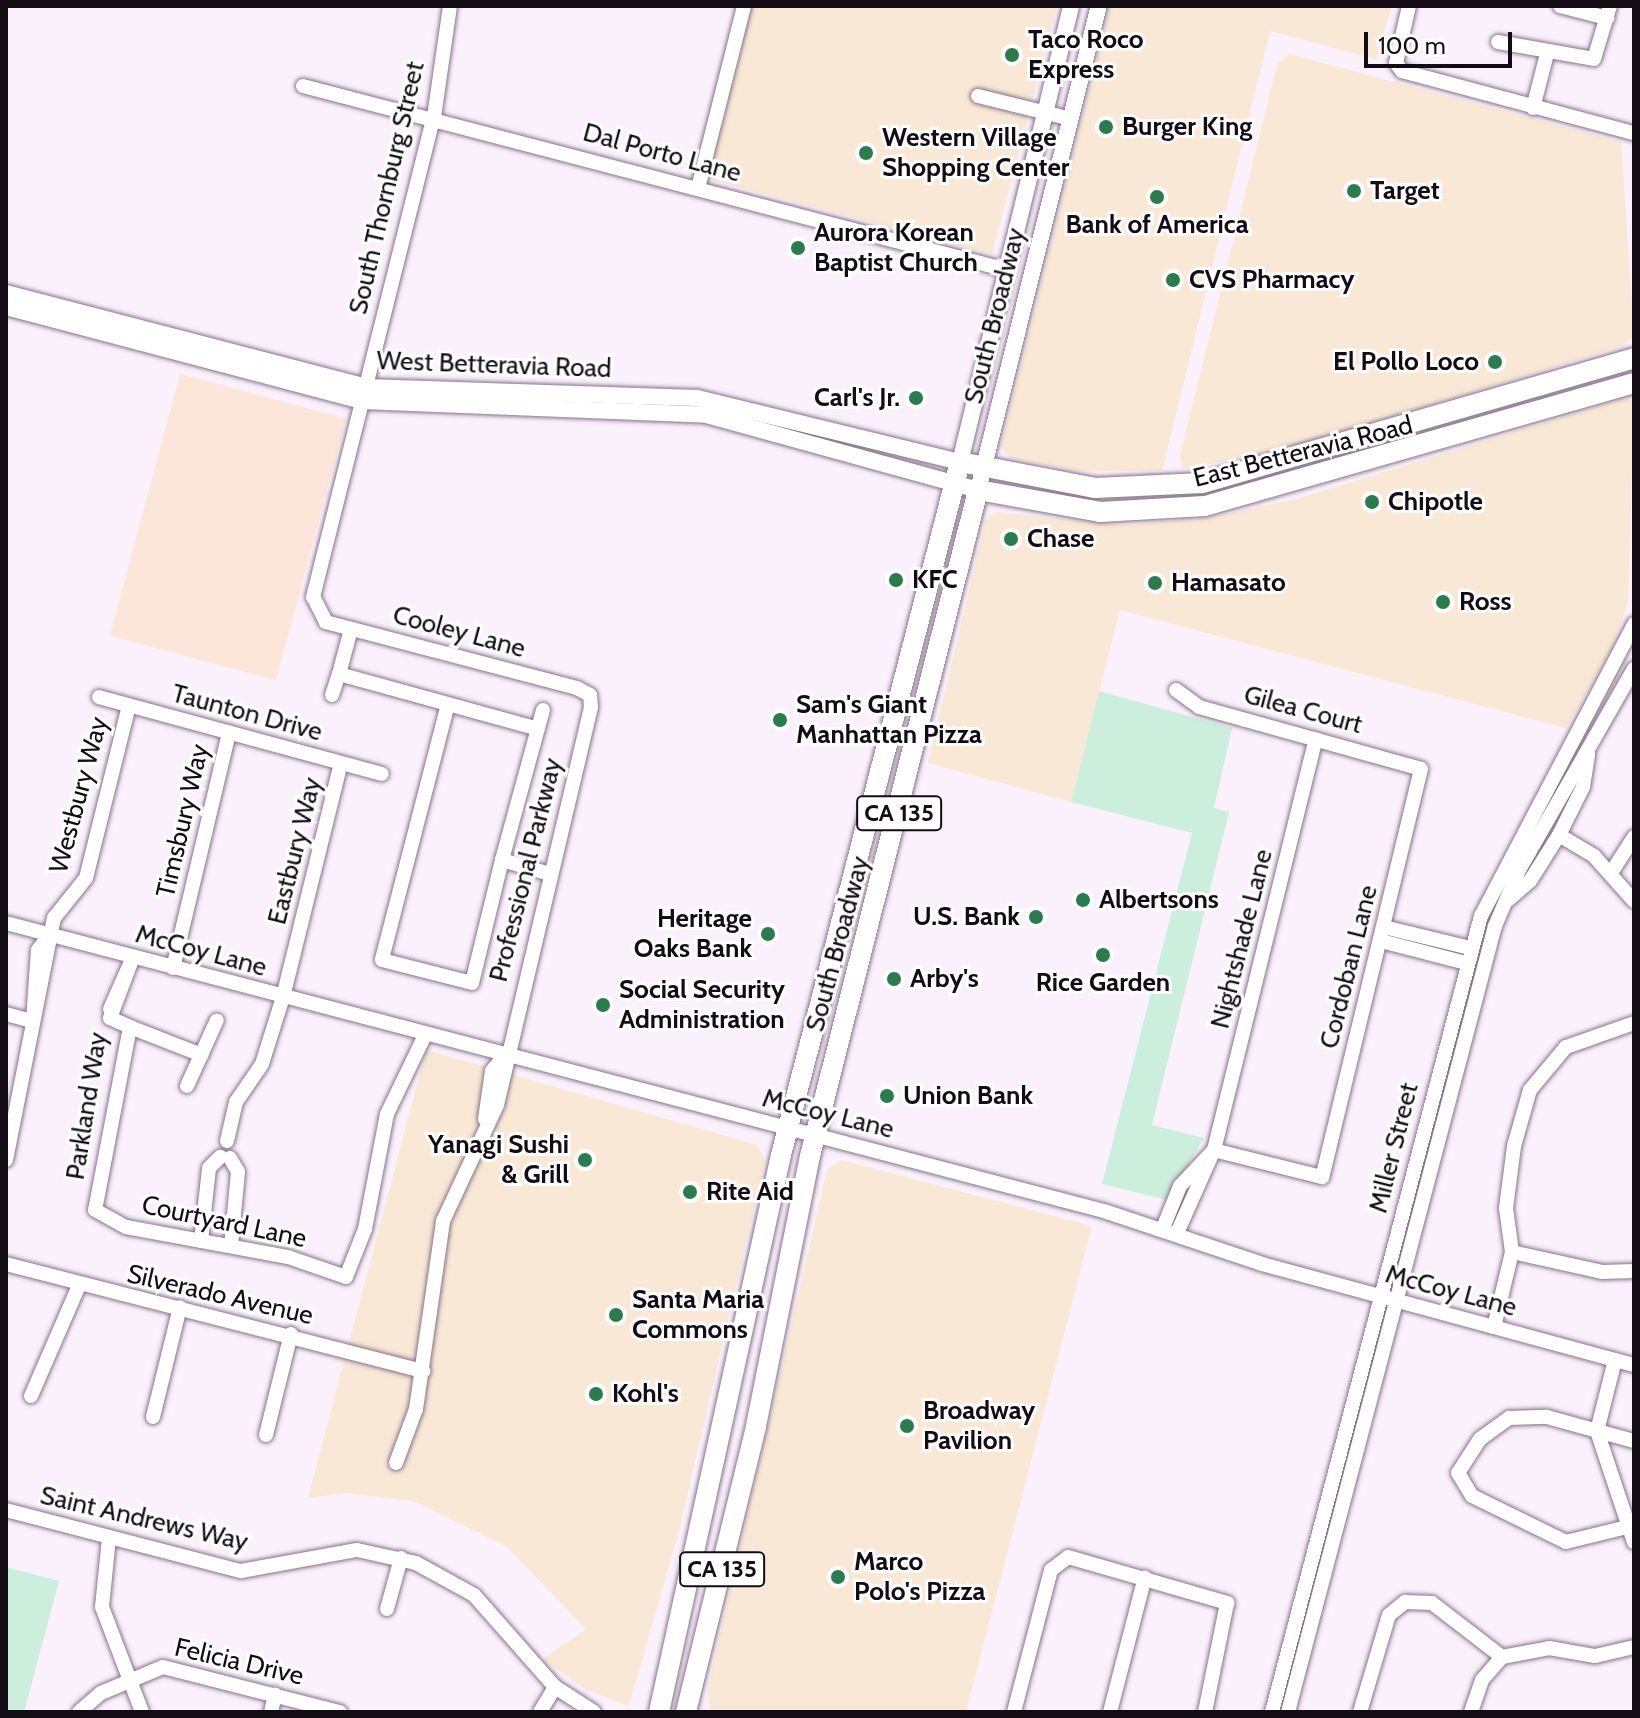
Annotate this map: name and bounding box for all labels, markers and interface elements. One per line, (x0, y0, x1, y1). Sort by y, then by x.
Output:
scale bar (1368, 16, 1516, 66)
place label: Taco Roco Express (1028, 24, 1144, 86)
text: 100 m (1378, 31, 1446, 60)
marker: Taco Roco Express (1003, 46, 1021, 64)
street label: South Thornburg Street (343, 59, 431, 317)
place label: Burger King (1122, 111, 1252, 143)
street label: Dal Porto Lane (580, 117, 744, 189)
marker: Burger King (1097, 118, 1115, 136)
place label: Western Village Shopping Center (882, 122, 1069, 184)
marker: Western Village Shopping Center (857, 144, 875, 162)
place label: Target (1370, 175, 1440, 207)
marker: Target (1345, 182, 1363, 200)
marker: Bank of America (1148, 188, 1166, 206)
place label: Bank of America (1065, 209, 1249, 241)
place label: Aurora Korean Baptist Church (814, 217, 978, 278)
street label: South Broadway (958, 225, 1032, 407)
marker: Aurora Korean Baptist Church (789, 239, 807, 257)
place label: CVS Pharmacy (1189, 264, 1354, 296)
marker: CVS Pharmacy (1164, 271, 1182, 289)
street label: West Betteravia Road (376, 345, 612, 385)
place label: El Pollo Loco (1333, 346, 1479, 378)
marker: El Pollo Loco (1486, 353, 1504, 371)
place label: Carl's Jr. (814, 382, 900, 414)
marker: Carl's Jr. (907, 389, 925, 407)
street label: East Betteravia Road (1190, 410, 1416, 494)
place label: Chipotle (1388, 486, 1483, 518)
marker: Chipotle (1363, 493, 1381, 511)
place label: Chase (1027, 523, 1094, 555)
marker: Chase (1002, 530, 1020, 548)
place label: KFC (912, 564, 958, 596)
place label: Hamasato (1171, 567, 1286, 599)
marker: KFC (887, 571, 905, 589)
marker: Hamasato (1146, 574, 1164, 592)
place label: Ross (1459, 586, 1512, 618)
marker: Ross (1434, 593, 1452, 611)
street label: Cooley Lane (389, 599, 529, 665)
street label: Taunton Drive (168, 678, 326, 748)
street label: Gilea Court (1241, 679, 1365, 741)
place label: Sam's Giant Manhattan Pizza (796, 689, 982, 750)
marker: Sam's Giant Manhattan Pizza (771, 711, 789, 729)
street label: Westbury Way (43, 714, 115, 876)
street label: Timsbury Way (150, 741, 216, 901)
street label: Professional Parkway (483, 755, 569, 985)
street label: Eastbury Way (262, 774, 328, 928)
road number: CA 135 (855, 793, 943, 833)
street label: Nightshade Lane (1205, 846, 1279, 1032)
street label: South Broadway (800, 853, 876, 1035)
street label: Cordoban Lane (1314, 882, 1384, 1052)
place label: Albertsons (1099, 884, 1219, 916)
marker: Albertsons (1074, 891, 1092, 909)
place label: U.S. Bank (913, 901, 1020, 933)
place label: Heritage Oaks Bank (634, 903, 752, 964)
marker: U.S. Bank (1027, 908, 1045, 926)
street label: McCoy Lane (132, 919, 270, 983)
marker: Heritage Oaks Bank (759, 925, 777, 943)
marker: Rice Garden (1094, 946, 1112, 964)
place label: Arby's (910, 963, 979, 995)
place label: Rice Garden (1036, 967, 1170, 999)
marker: Arby's (885, 970, 903, 988)
place label: Social Security Administration (619, 974, 785, 1036)
marker: Social Security Administration (594, 996, 612, 1014)
street label: Parkland Way (60, 1030, 114, 1182)
place label: Union Bank (903, 1080, 1033, 1112)
street label: Miller Street (1363, 1080, 1425, 1216)
street label: McCoy Lane (759, 1083, 897, 1145)
marker: Union Bank (878, 1087, 896, 1105)
place label: Yanagi Sushi & Grill (428, 1129, 569, 1190)
marker: Yanagi Sushi & Grill (576, 1151, 594, 1169)
place label: Rite Aid (706, 1176, 794, 1208)
marker: Rite Aid (681, 1183, 699, 1201)
street label: Courtyard Lane (139, 1189, 309, 1255)
street label: Silverado Avenue (124, 1258, 316, 1332)
street label: McCoy Lane (1382, 1259, 1520, 1323)
place label: Santa Maria Commons (632, 1284, 764, 1346)
marker: Santa Maria Commons (607, 1306, 625, 1324)
place label: Kohl's (612, 1378, 679, 1410)
marker: Kohl's (587, 1385, 605, 1403)
place label: Broadway Pavilion (923, 1395, 1035, 1456)
marker: Broadway Pavilion (898, 1417, 916, 1435)
street label: Saint Andrews Way (37, 1480, 251, 1558)
place label: Marco Polo's Pizza (854, 1546, 985, 1608)
road number: CA 135 (678, 1549, 766, 1589)
marker: Marco Polo's Pizza (829, 1568, 847, 1586)
street label: Felicia Drive (171, 1632, 307, 1692)

